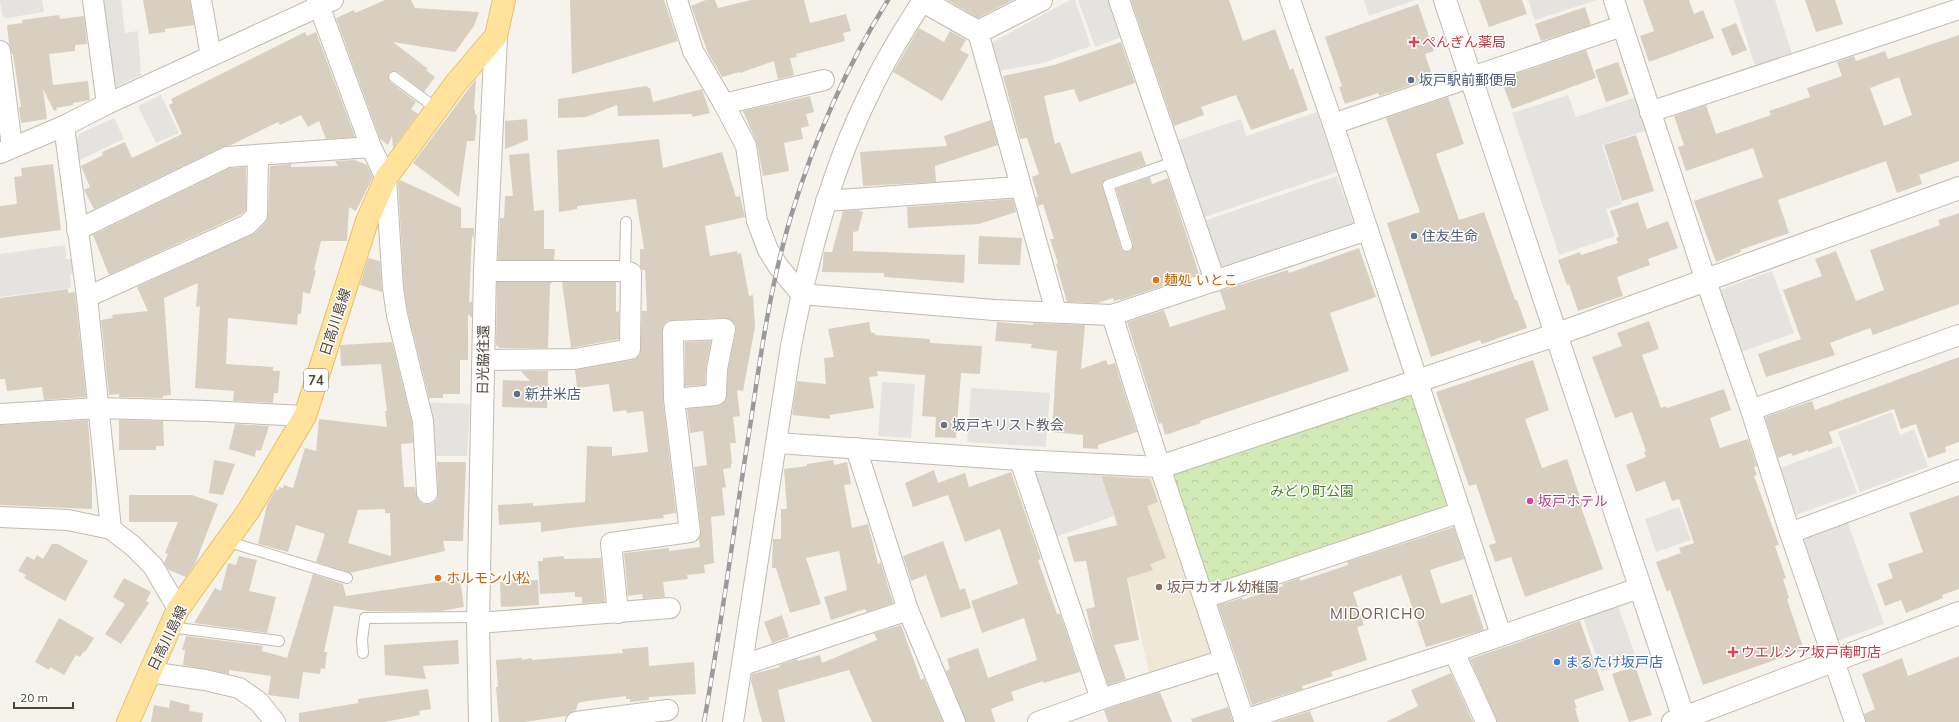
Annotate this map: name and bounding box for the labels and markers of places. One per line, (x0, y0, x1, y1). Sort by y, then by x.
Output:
place label: ぺんぎん薬局 (1422, 33, 1506, 51)
marker: ぺんぎん薬局 (1409, 37, 1419, 47)
place label: 坂戸駅前郵便局 (1419, 71, 1517, 89)
marker: 坂戸駅前郵便局 (1406, 75, 1416, 85)
place label: 住友生命 (1422, 227, 1478, 245)
marker: 住友生命 (1409, 231, 1419, 241)
place label: 麺処 いとこ (1164, 271, 1238, 289)
marker: 麺処 いとこ (1151, 275, 1161, 285)
place label: 新井米店 (525, 385, 581, 403)
marker: 新井米店 (512, 389, 522, 399)
place label: 坂戸キリスト教会 (952, 416, 1064, 434)
marker: 坂戸キリスト教会 (939, 420, 949, 430)
place label: 坂戸ホテル (1538, 492, 1608, 510)
marker: 坂戸ホテル (1525, 496, 1535, 506)
place label: ホルモン小松 (446, 569, 530, 587)
marker: ホルモン小松 (433, 573, 443, 583)
place label: 坂戸カオル幼稚園 (1167, 578, 1279, 596)
marker: 坂戸カオル幼稚園 (1154, 582, 1164, 592)
place label: ウエルシア坂戸南町店 (1741, 643, 1881, 661)
marker: ウエルシア坂戸南町店 (1728, 647, 1738, 657)
place label: まるたけ坂戸店 (1565, 653, 1663, 671)
marker: まるたけ坂戸店 (1552, 657, 1562, 667)

